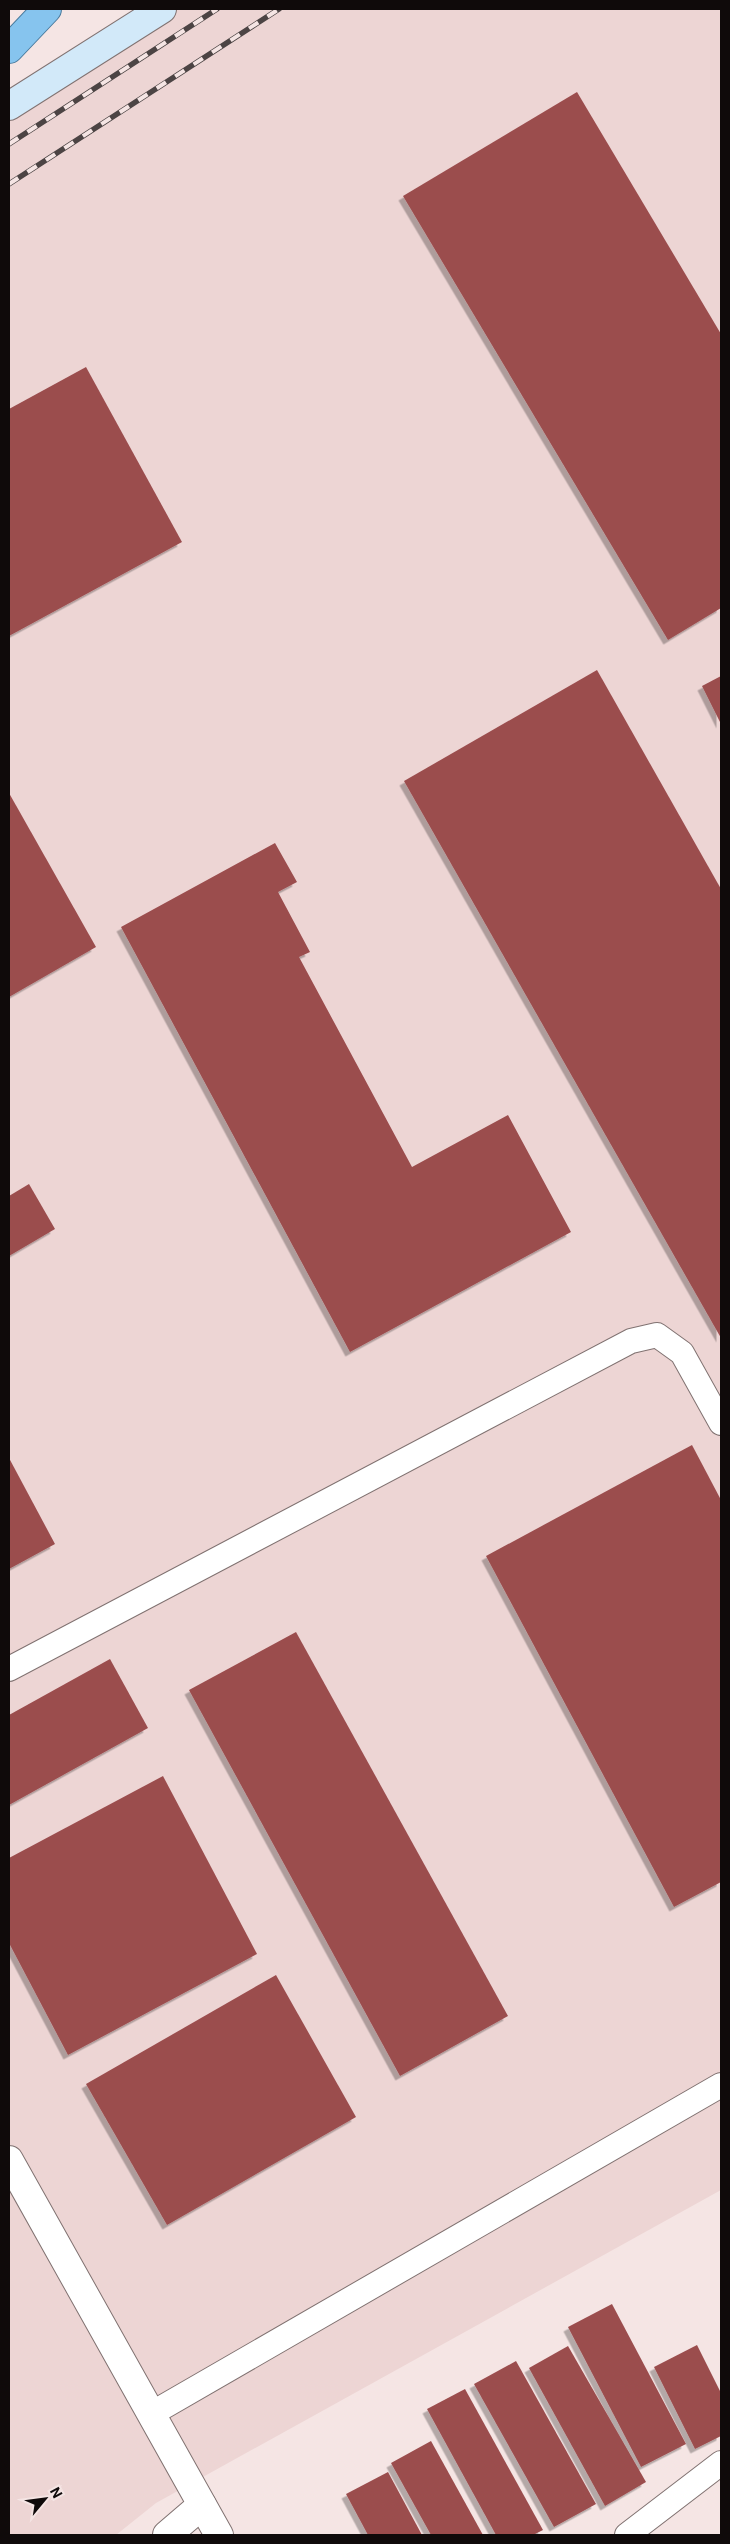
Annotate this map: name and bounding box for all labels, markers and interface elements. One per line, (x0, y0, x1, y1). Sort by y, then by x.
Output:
north arrow (20, 2474, 70, 2524)
text: N (47, 2484, 66, 2501)

